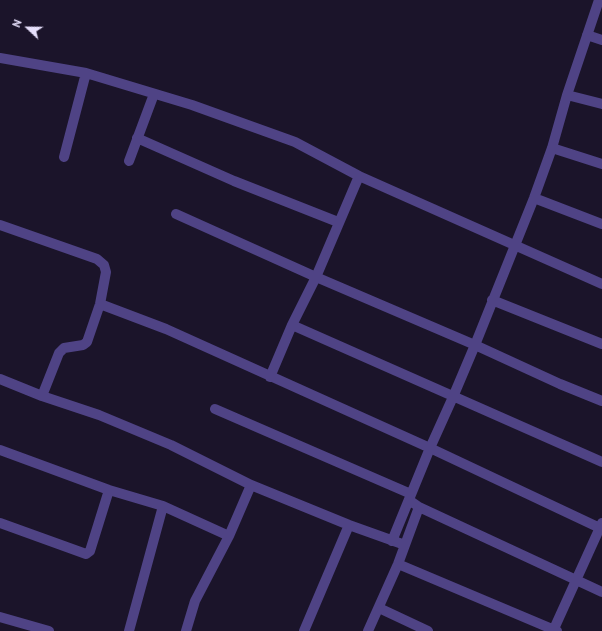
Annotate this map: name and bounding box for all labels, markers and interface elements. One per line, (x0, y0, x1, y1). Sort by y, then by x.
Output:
north arrow (8, 8, 48, 48)
text: N (9, 18, 25, 29)

